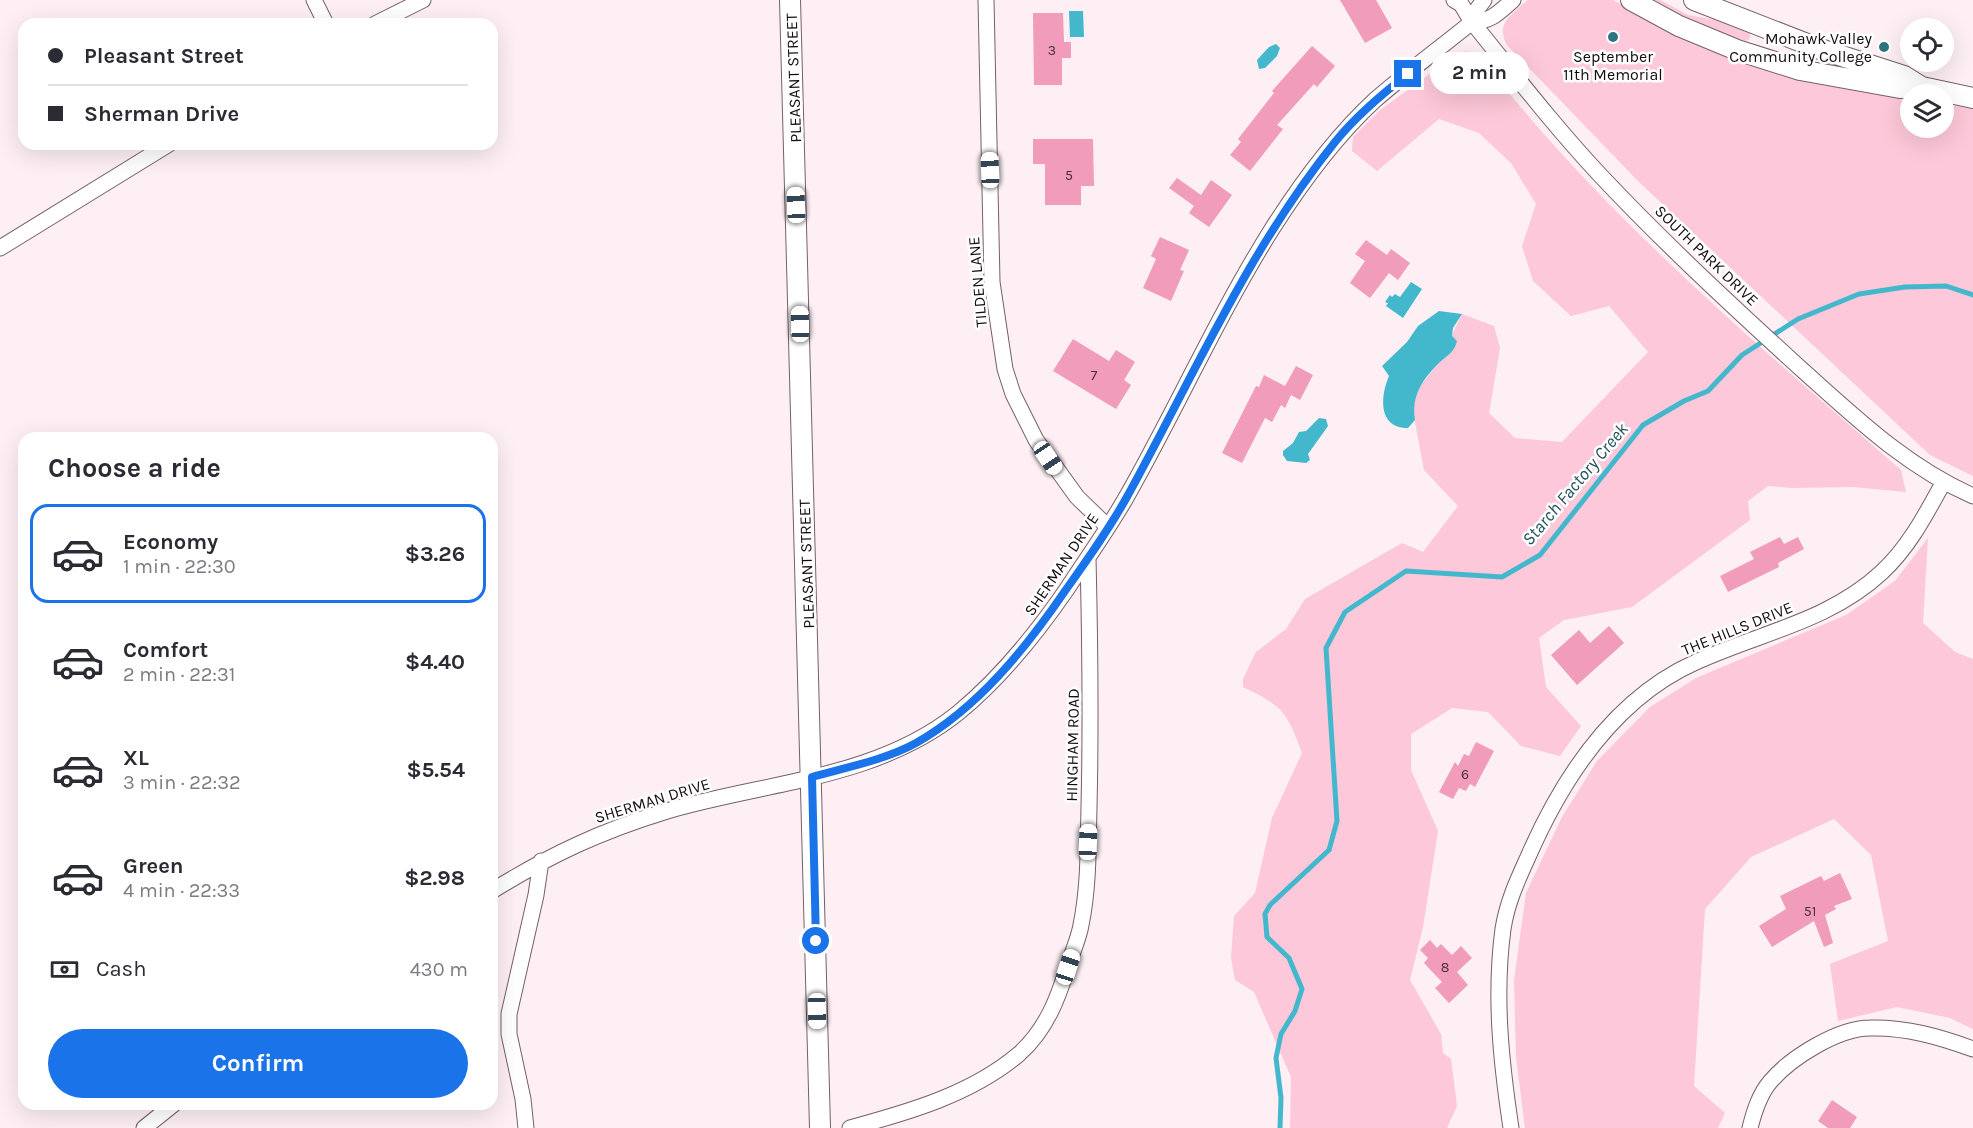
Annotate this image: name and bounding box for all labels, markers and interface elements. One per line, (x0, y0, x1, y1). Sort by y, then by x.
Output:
street label: PLEASANT STREET (782, 13, 805, 143)
map controls (1900, 18, 1954, 138)
button: locate (1900, 18, 1954, 72)
place label: Mohawk Valley Community College (1729, 29, 1873, 66)
marker: September 11th Memorial (1606, 30, 1620, 44)
marker: Mohawk Valley Community College (1877, 40, 1891, 54)
house number: 3 (1048, 42, 1056, 59)
text: Pleasant Street (84, 43, 244, 69)
place label: September 11th Memorial (1563, 47, 1663, 84)
callout: 2 min (1429, 53, 1528, 95)
route end (1394, 60, 1421, 87)
text: 2 min (1452, 61, 1507, 84)
button: layers (1900, 84, 1954, 138)
text: Sherman Drive (84, 101, 239, 127)
car (980, 152, 1000, 188)
house number: 5 (1065, 167, 1073, 184)
car (786, 187, 806, 223)
street label: SOUTH PARK DRIVE (1651, 201, 1762, 310)
street label: TILDEN LANE (964, 236, 991, 328)
car (791, 306, 809, 342)
house number: 7 (1091, 367, 1098, 384)
water label: Starch Factory Creek (1517, 418, 1633, 550)
car (1030, 438, 1066, 478)
text: Choose a ride (48, 452, 221, 484)
street label: PLEASANT STREET (795, 499, 818, 629)
street label: SHERMAN DRIVE (1020, 509, 1103, 619)
icon: car (51, 527, 105, 581)
text: Economy (123, 529, 218, 555)
text: $3.26 (405, 541, 465, 567)
text: 1 min · 22:30 (123, 555, 236, 578)
street label: THE HILLS DRIVE (1679, 598, 1795, 659)
icon: car (51, 635, 105, 689)
text: Comfort (123, 637, 208, 663)
text: $4.40 (405, 649, 465, 675)
text: 2 min · 22:31 (123, 663, 235, 686)
street label: HINGHAM ROAD (1062, 688, 1083, 802)
icon: car (51, 743, 105, 797)
text: XL (123, 745, 149, 771)
text: $5.54 (406, 757, 465, 783)
house number: 6 (1461, 766, 1469, 783)
text: 3 min · 22:32 (123, 771, 241, 794)
street label: SHERMAN DRIVE (592, 774, 712, 827)
car (1078, 824, 1098, 860)
icon: car (51, 851, 105, 905)
text: Green (123, 853, 184, 879)
text: $2.98 (404, 865, 465, 891)
text: 4 min · 22:33 (123, 879, 240, 902)
house number: 51 (1804, 903, 1816, 920)
route start (802, 927, 829, 954)
car (1054, 947, 1082, 987)
icon: cash (48, 953, 81, 986)
text: Cash (96, 956, 146, 982)
text: 430 m (410, 958, 468, 981)
house number: 8 (1441, 959, 1449, 976)
car (808, 993, 826, 1029)
button: Confirm (48, 1029, 468, 1098)

